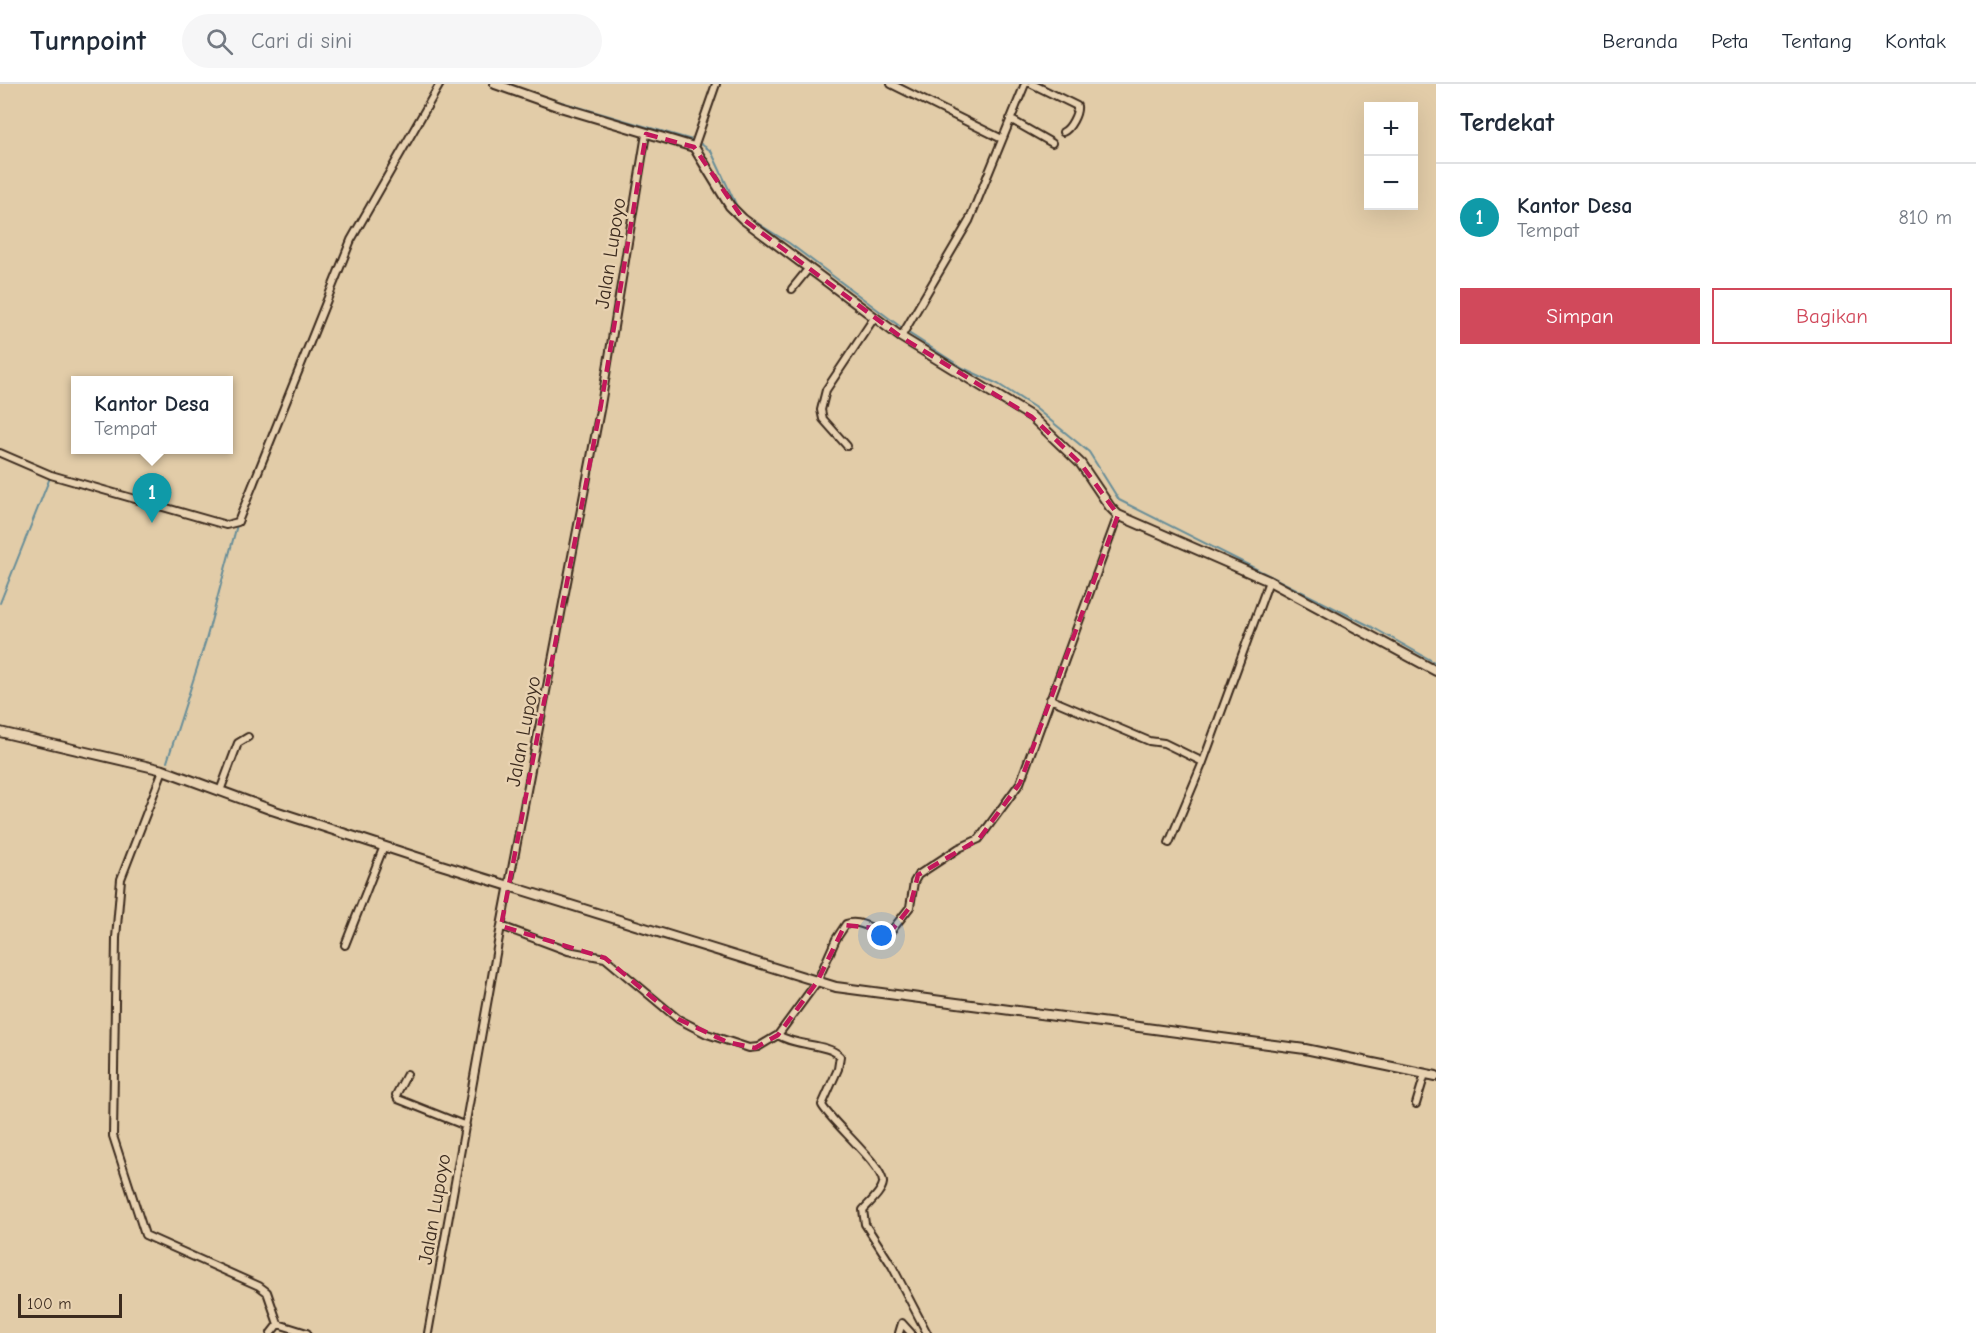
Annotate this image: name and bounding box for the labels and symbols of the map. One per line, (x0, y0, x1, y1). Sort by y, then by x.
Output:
street label: Jalan Lupoyo (590, 196, 631, 310)
pin: 1 (132, 474, 172, 523)
street label: Jalan Lupoyo (501, 674, 545, 788)
your location (867, 921, 896, 950)
street label: Jalan Lupoyo (413, 1152, 456, 1266)
scale bar (18, 1291, 122, 1318)

